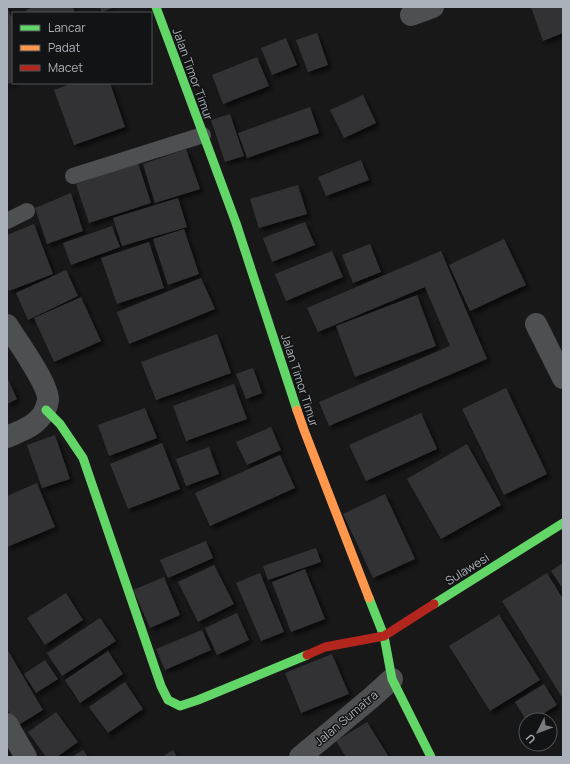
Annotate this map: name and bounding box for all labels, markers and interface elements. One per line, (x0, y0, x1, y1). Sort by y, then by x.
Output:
legend (12, 12, 152, 84)
text: Lancar (48, 19, 86, 36)
street label: Jalan Timor Timur (168, 26, 218, 123)
text: Padat (48, 39, 80, 56)
text: Macet (48, 59, 83, 76)
street label: Jalan Timor Timur (277, 331, 323, 429)
street label: Sulawesi (442, 549, 492, 589)
street label: Jalan Sumatra (311, 686, 381, 750)
north arrow (518, 712, 558, 752)
text: U (522, 731, 538, 747)

